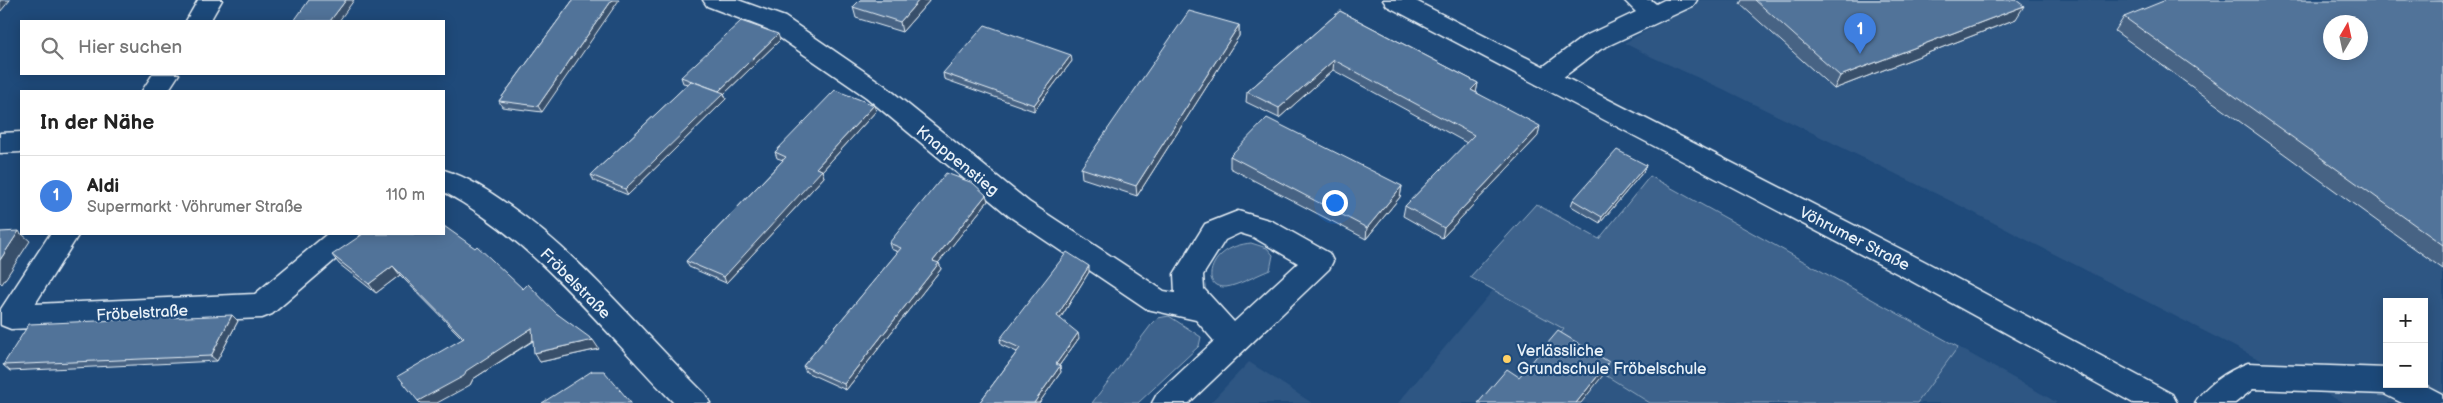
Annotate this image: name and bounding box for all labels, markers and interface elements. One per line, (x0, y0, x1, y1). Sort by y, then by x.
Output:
pin: 1 (1844, 13, 1876, 54)
north arrow (2323, 15, 2368, 60)
search box (20, 20, 445, 75)
icon: search (38, 34, 66, 62)
text: Hier suchen (78, 36, 182, 59)
text: In der Nähe (40, 110, 154, 135)
street label: Knappenstieg (912, 122, 1002, 200)
text: Aldi (87, 175, 119, 198)
text: 1 (53, 186, 59, 205)
text: 110 m (386, 186, 425, 205)
your location (1322, 190, 1348, 216)
text: Supermarkt · Vöhrumer Straße (87, 198, 303, 217)
street label: Vöhrumer Straße (1796, 203, 1913, 276)
street label: Fröbelstraße (536, 245, 614, 324)
map controls (2383, 298, 2428, 388)
button: + (2383, 298, 2428, 343)
street label: Fröbelstraße (96, 302, 189, 325)
place label: Verlässliche Grundschule Fröbelschule (1517, 342, 1707, 379)
button: − (2383, 343, 2428, 388)
marker: Verlässliche Grundschule Fröbelschule (1501, 353, 1513, 365)

